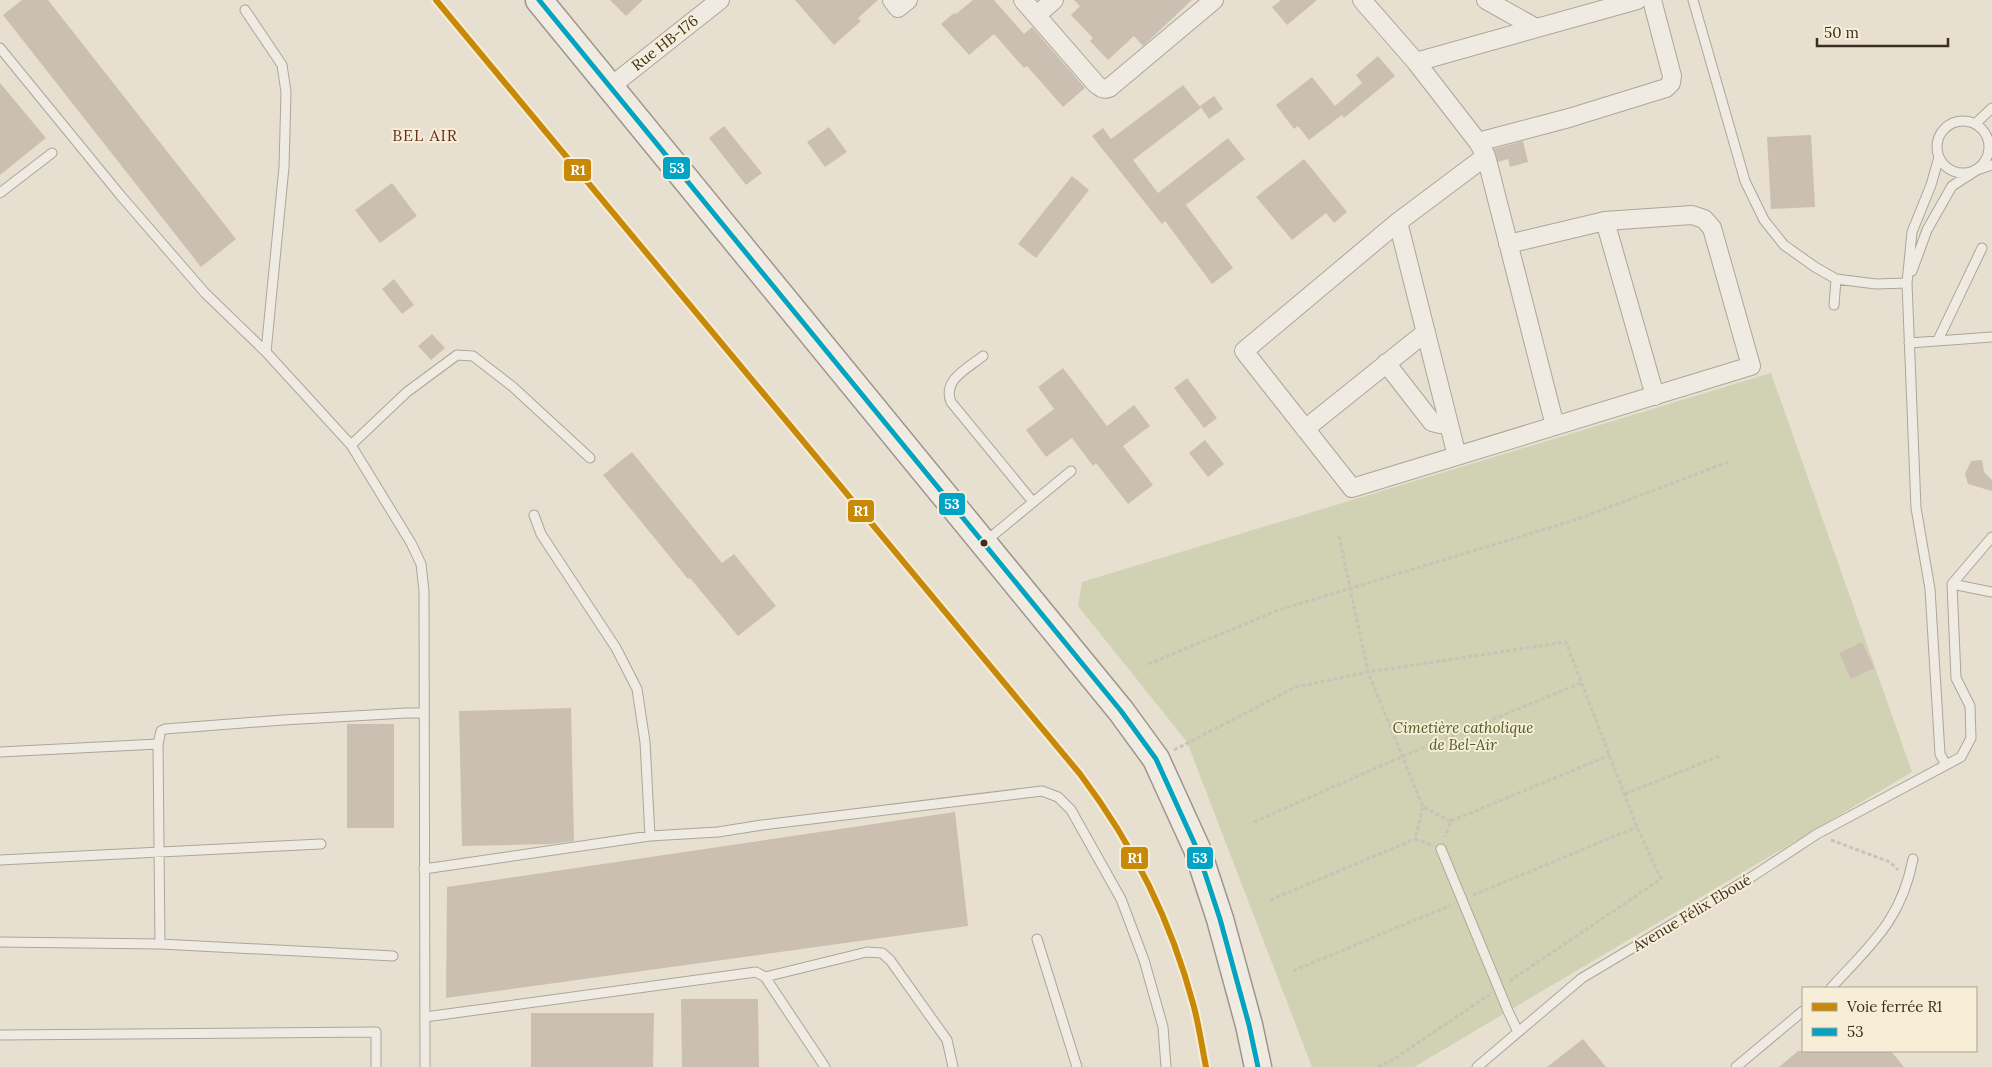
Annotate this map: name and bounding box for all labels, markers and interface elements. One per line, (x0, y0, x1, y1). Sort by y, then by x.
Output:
street label: Rue HB-176 (628, 11, 702, 75)
scale bar (1817, 15, 1948, 47)
text: 50 m (1824, 23, 1859, 42)
district label: BEL AIR (392, 125, 458, 145)
line badge: 53 (662, 156, 691, 180)
line badge: R1 (563, 158, 592, 182)
text: 53 (669, 159, 685, 177)
text: R1 (570, 161, 586, 179)
line badge: 53 (938, 492, 966, 516)
text: 53 (944, 495, 960, 513)
line badge: R1 (847, 499, 875, 523)
text: R1 (853, 502, 869, 520)
unlabelled marker (979, 538, 989, 548)
park label: Cimetière catholique de Bel-Air (1393, 718, 1533, 754)
line badge: R1 (1120, 846, 1149, 870)
line badge: 53 (1186, 846, 1214, 870)
text: R1 (1127, 849, 1143, 867)
text: 53 (1192, 849, 1208, 867)
street label: Avenue Félix Eboué (1628, 870, 1755, 956)
legend (1802, 987, 1977, 1052)
text: Voie ferrée R1 (1846, 997, 1942, 1016)
text: 53 (1847, 1022, 1864, 1041)

